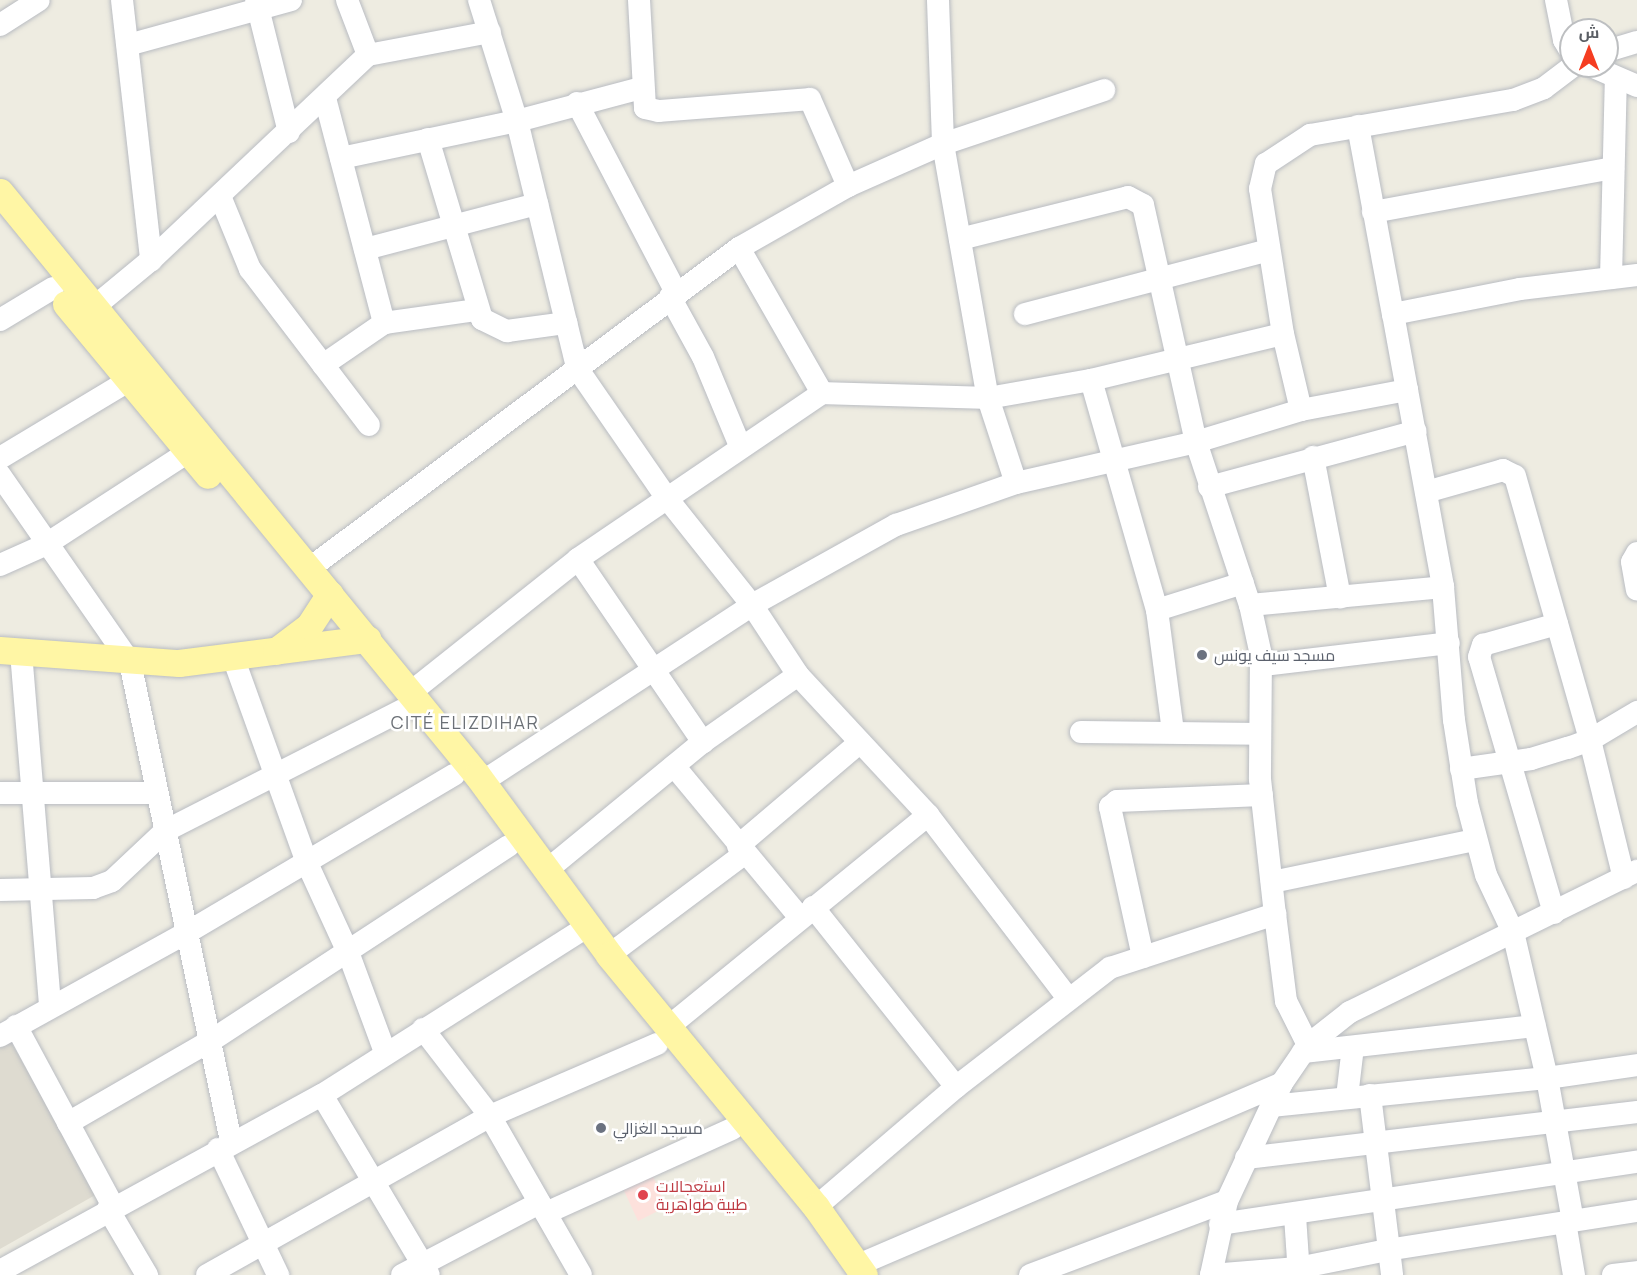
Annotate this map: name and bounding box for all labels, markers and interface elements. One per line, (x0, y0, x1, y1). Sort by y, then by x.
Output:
north arrow (1559, 18, 1619, 78)
text: ش (1579, 21, 1599, 43)
place label: مسجد سيف يونس (1214, 645, 1335, 665)
marker: مسجد سيف يونس (1195, 648, 1209, 662)
district label: CITÉ ELIZDIHAR (391, 711, 539, 733)
place label: مسجد الغزالي (613, 1118, 703, 1138)
marker: مسجد الغزالي (594, 1121, 608, 1135)
place label: استعجالات طبية طواهرية (656, 1176, 748, 1214)
marker: استعجالات طبية طواهرية (634, 1186, 652, 1204)

